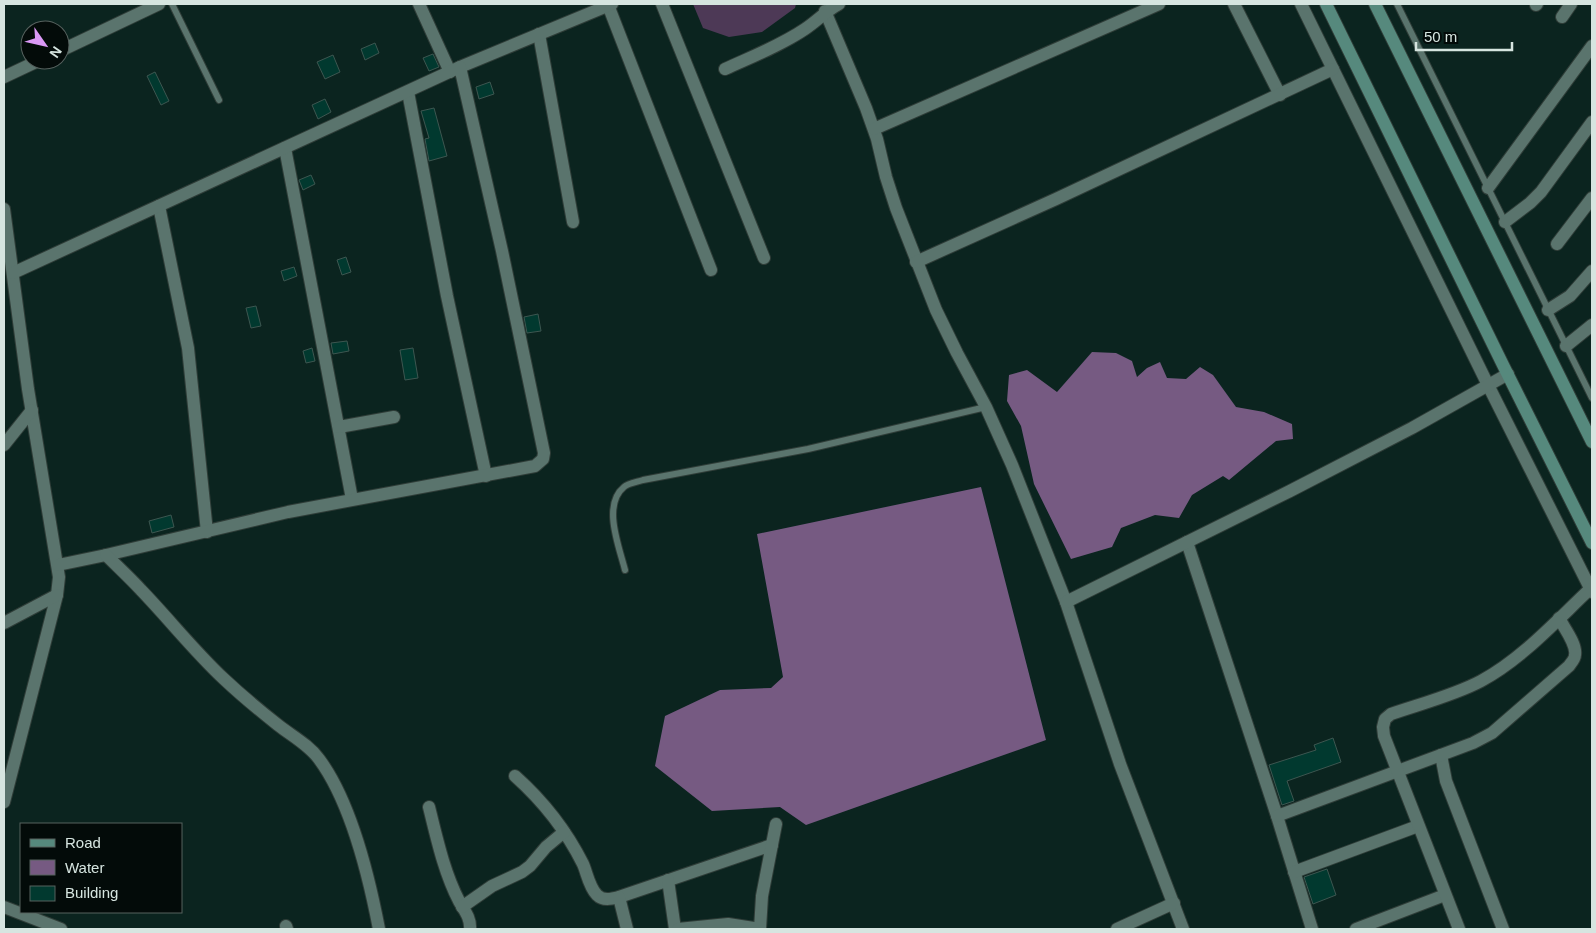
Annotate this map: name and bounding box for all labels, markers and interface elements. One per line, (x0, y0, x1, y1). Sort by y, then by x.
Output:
north arrow (20, 20, 70, 70)
scale bar (1416, 20, 1512, 52)
text: 50 m (1424, 28, 1457, 45)
text: N (46, 44, 65, 61)
legend (20, 823, 182, 913)
text: Road (65, 834, 101, 851)
text: Water (65, 859, 104, 876)
text: Building (65, 884, 118, 901)

